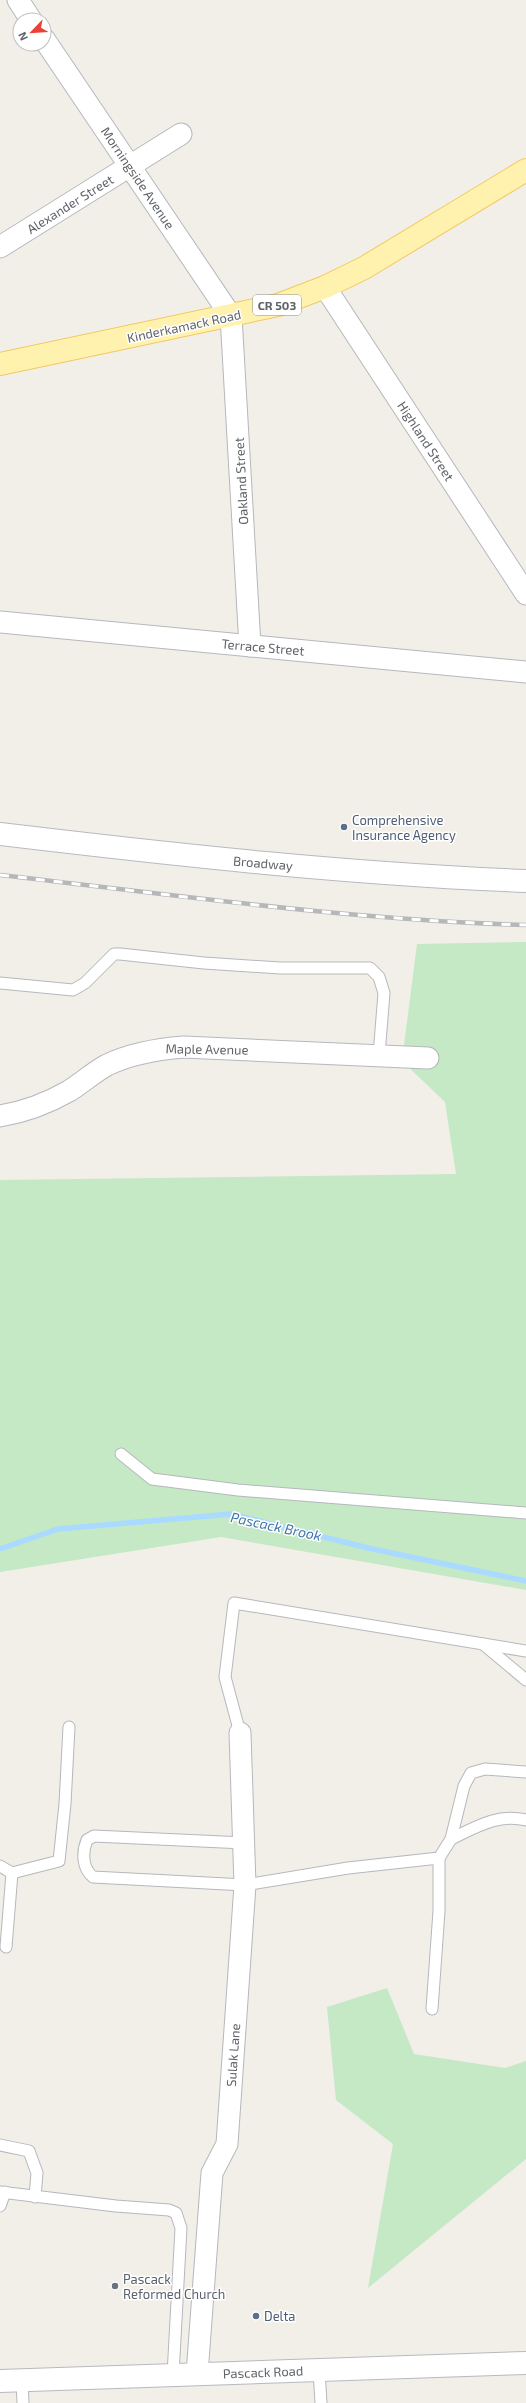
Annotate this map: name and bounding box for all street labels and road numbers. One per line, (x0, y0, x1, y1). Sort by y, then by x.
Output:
street label: Morningside Avenue (98, 124, 178, 232)
street label: Alexander Street (24, 171, 116, 237)
road number: CR 503 (253, 295, 301, 315)
street label: Kinderkamack Road (126, 306, 242, 346)
street label: Highland Street (394, 398, 458, 484)
street label: Oakland Street (231, 437, 251, 525)
street label: Terrace Street (221, 635, 305, 659)
street label: Broadway (233, 852, 294, 874)
street label: Maple Avenue (165, 1040, 249, 1058)
street label: Sulak Lane (223, 2023, 243, 2087)
street label: Pascack Road (222, 2363, 304, 2381)

